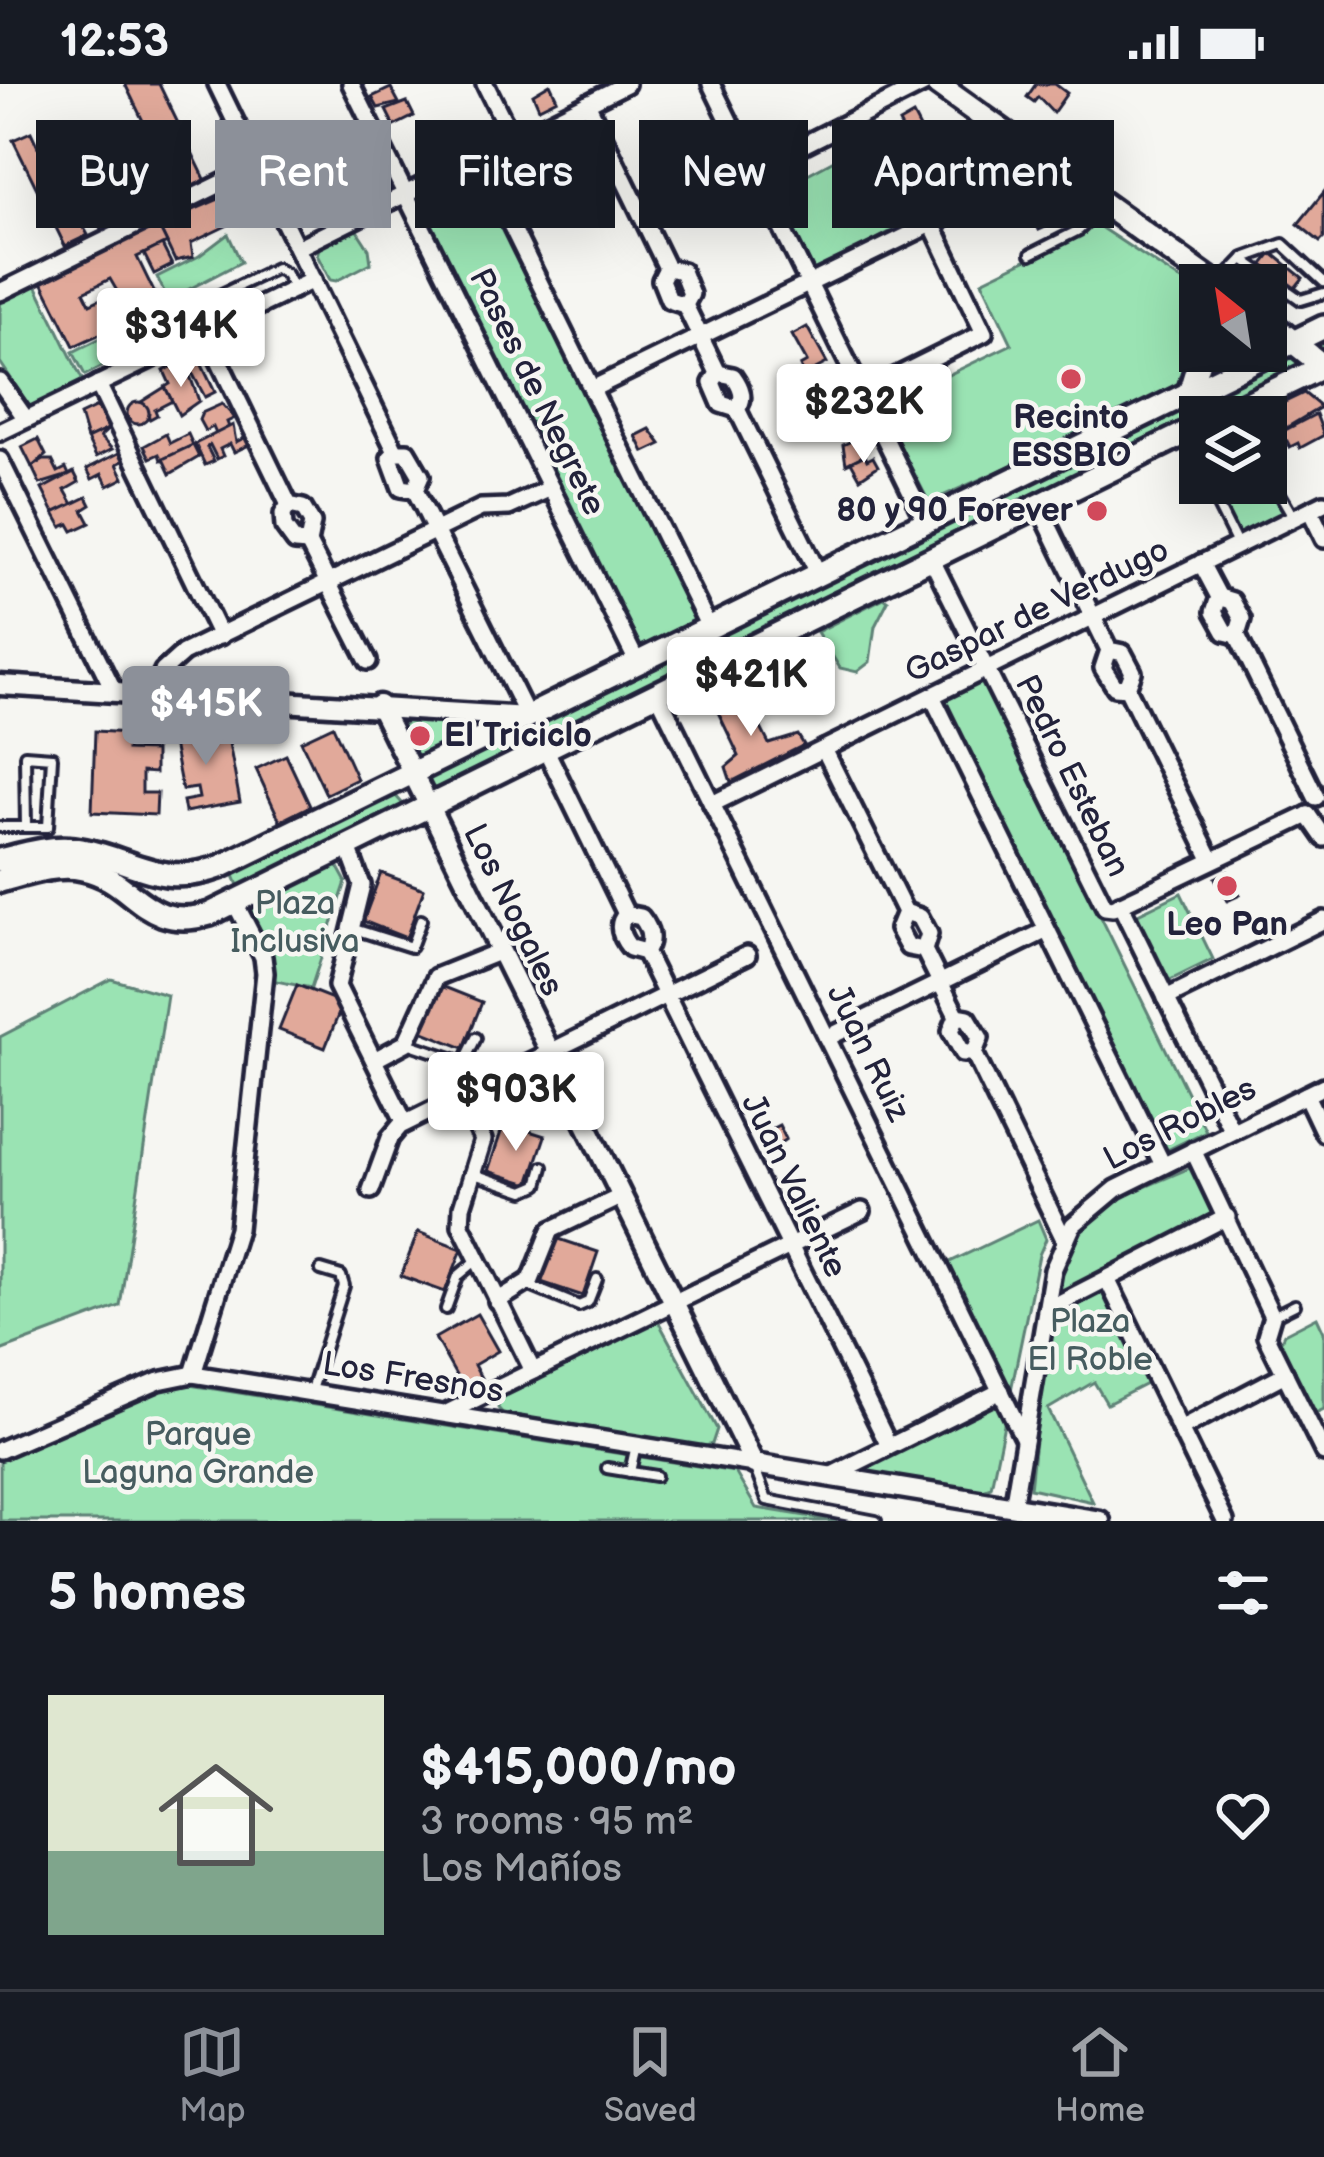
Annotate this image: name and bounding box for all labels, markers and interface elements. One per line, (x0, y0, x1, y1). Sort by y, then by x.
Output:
text: 12:53 (60, 15, 169, 70)
chip: Buy (36, 120, 191, 228)
chip: Rent (215, 120, 391, 228)
chip: Filters (415, 120, 615, 228)
chip: New (639, 120, 808, 228)
chip: Apartment (832, 120, 1114, 228)
street label: Pases de Negrete (460, 262, 614, 522)
north arrow (1179, 264, 1287, 372)
map controls (1179, 264, 1287, 504)
pin: $314K (97, 288, 265, 390)
text: $314K (124, 303, 238, 350)
pin: $232K (780, 364, 948, 466)
marker: Recinto ESSBIO (1058, 366, 1084, 392)
text: $232K (804, 379, 924, 426)
button: layers (1179, 396, 1287, 504)
place label: Recinto ESSBIO (1011, 398, 1131, 476)
place label: 80 y 90 Forever (836, 491, 1074, 531)
marker: 80 y 90 Forever (1084, 498, 1110, 524)
street label: Gaspar de Verdugo (899, 530, 1175, 692)
pin: $421K (667, 637, 835, 739)
text: $421K (694, 652, 808, 699)
pin: $415K (122, 666, 290, 768)
street label: Pedro Esteban (1006, 669, 1138, 883)
text: $415K (149, 681, 263, 728)
place label: El Triciclo (444, 716, 592, 756)
marker: El Triciclo (407, 723, 433, 749)
street label: Los Nogales (454, 817, 572, 1003)
marker: Leo Pan (1214, 873, 1240, 899)
park label: Plaza Inclusiva (230, 884, 360, 962)
place label: Leo Pan (1166, 905, 1288, 945)
street label: Juan Ruiz (818, 978, 919, 1129)
pin: $903K (432, 1052, 600, 1154)
text: $903K (455, 1067, 577, 1114)
street label: Los Robles (1097, 1069, 1263, 1179)
street label: Juan Valiente (732, 1088, 856, 1284)
park label: Plaza El Roble (1027, 1302, 1153, 1380)
street label: Los Fresnos (320, 1344, 506, 1412)
park label: Parque Laguna Grande (82, 1415, 314, 1493)
icon: filters (1210, 1560, 1276, 1626)
text: 5 homes (48, 1563, 246, 1624)
text: $415,000/mo (420, 1738, 737, 1799)
icon: home (144, 1743, 288, 1887)
icon: heart (1210, 1782, 1276, 1848)
text: 3 rooms · 95 m² (420, 1799, 694, 1846)
text: Los Mañíos (420, 1846, 622, 1893)
tab: Map (179, 2019, 246, 2131)
tab: Saved (604, 2019, 697, 2131)
tab: Home (1055, 2019, 1145, 2131)

